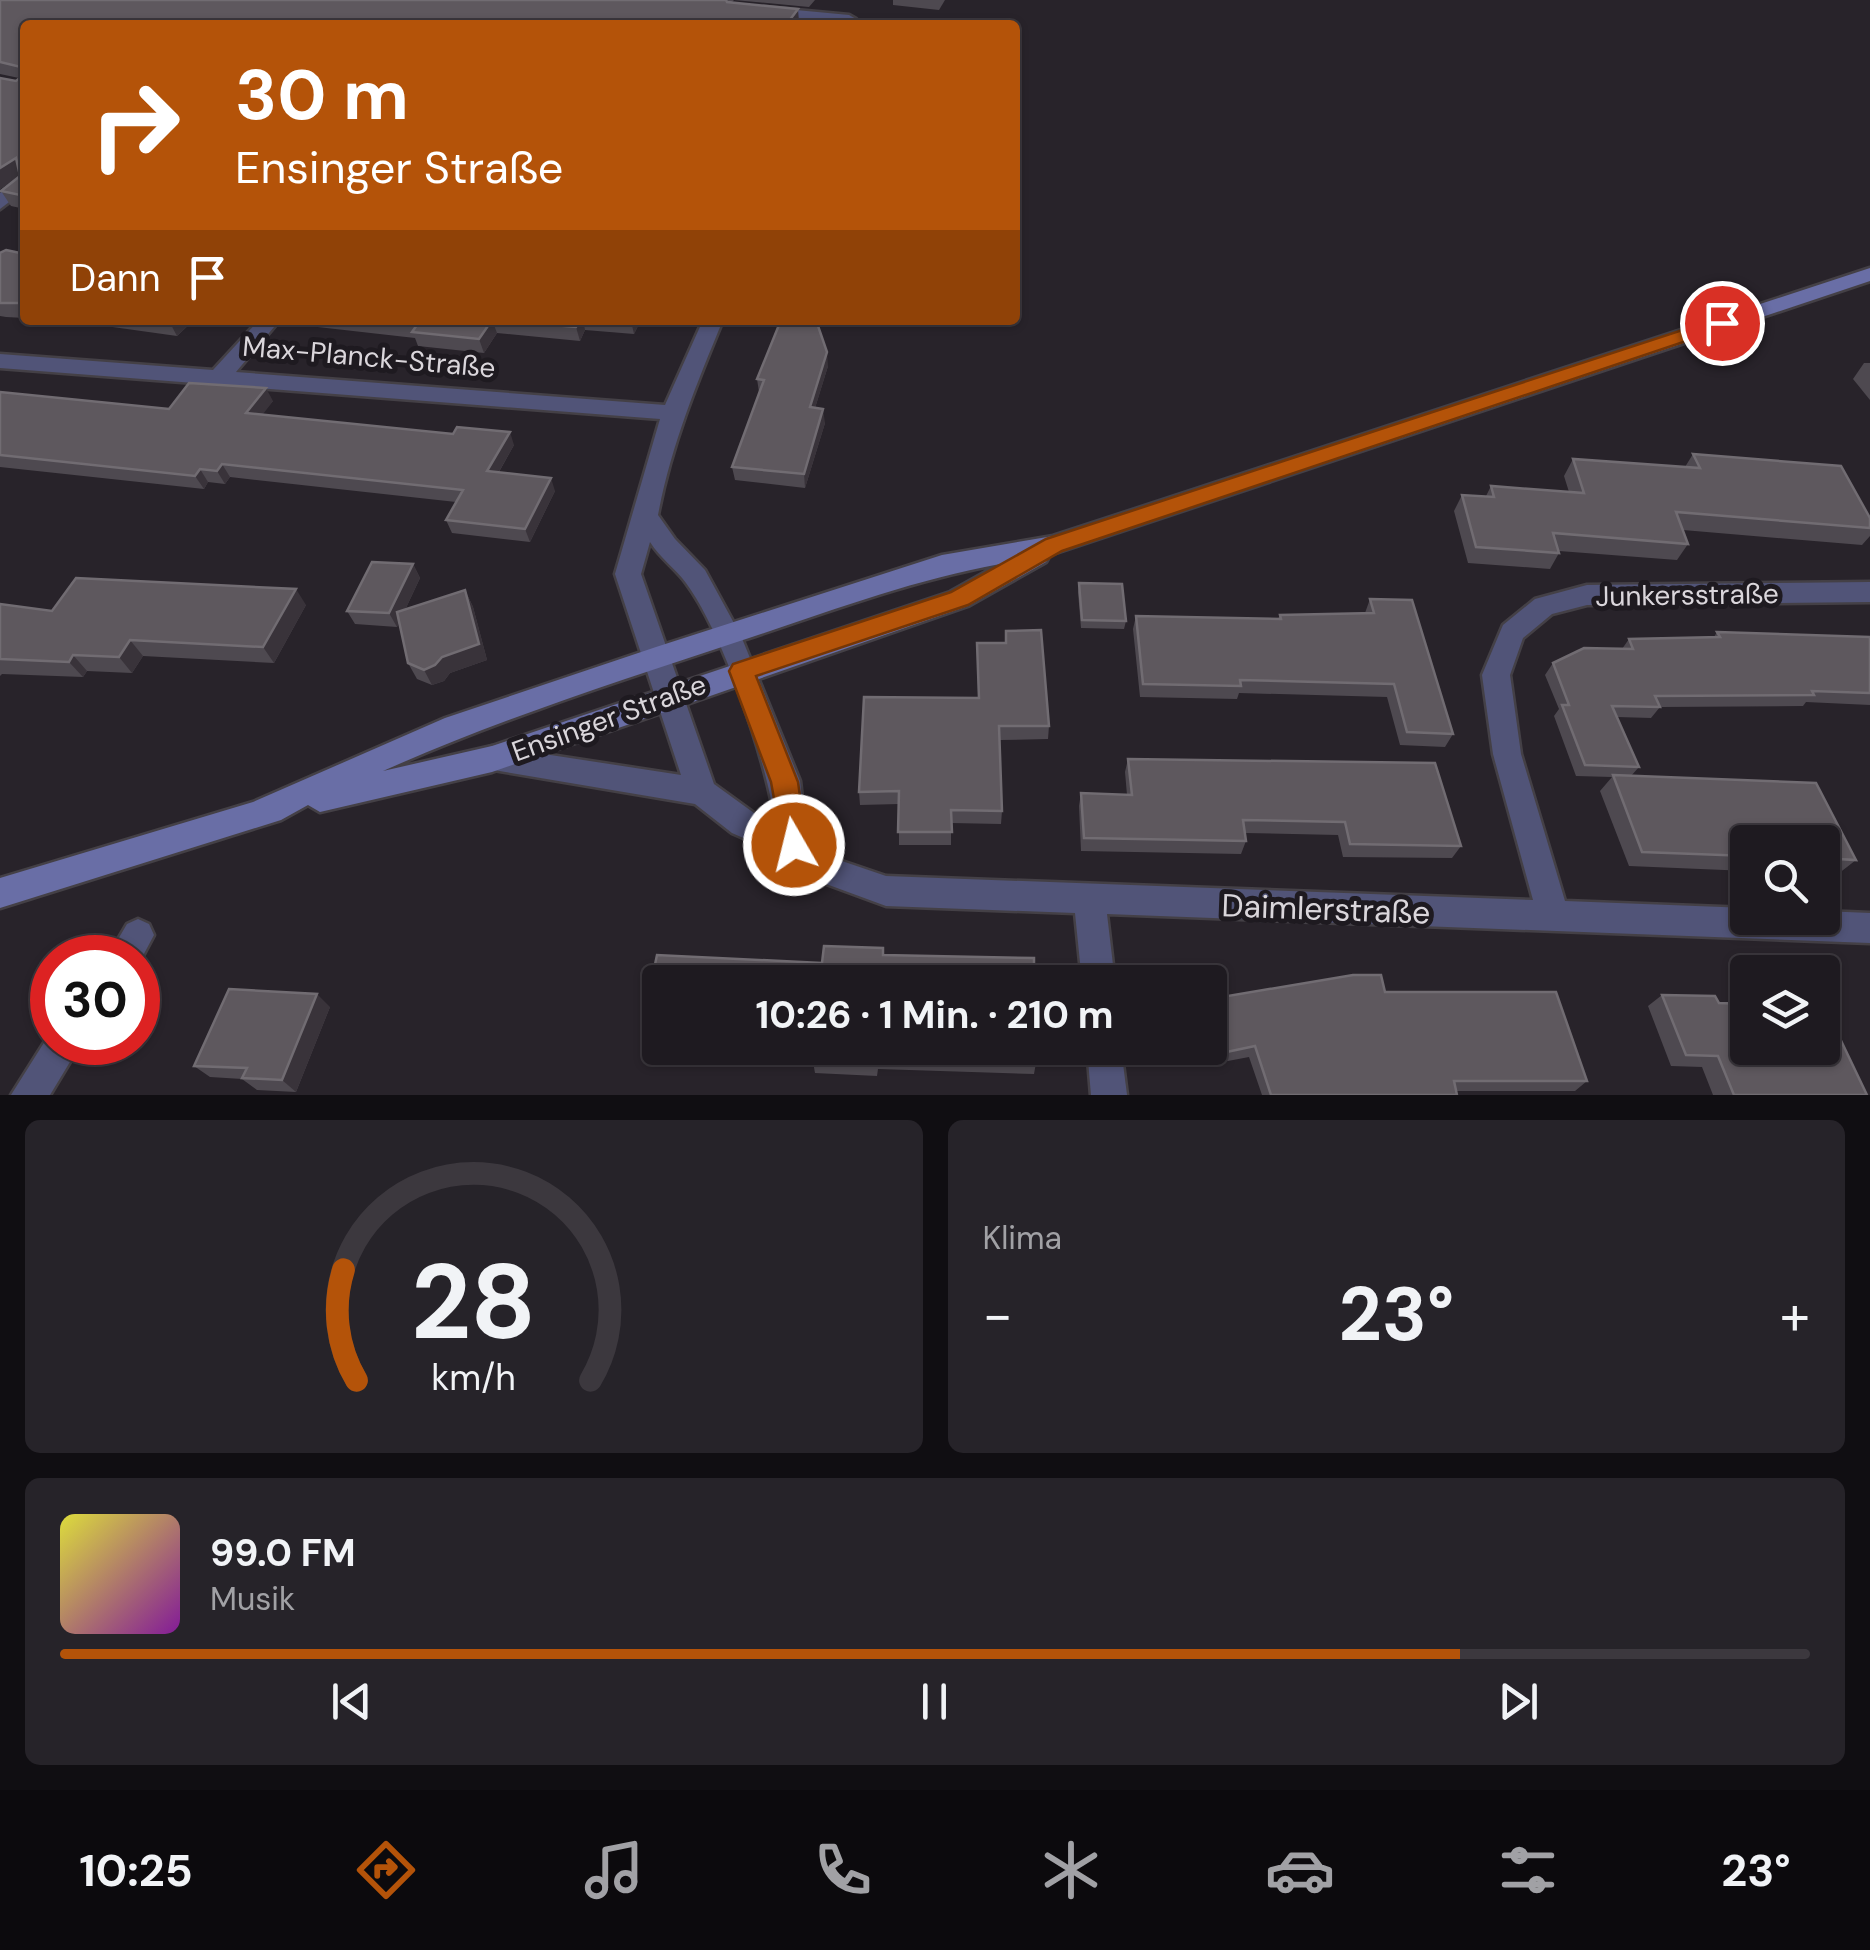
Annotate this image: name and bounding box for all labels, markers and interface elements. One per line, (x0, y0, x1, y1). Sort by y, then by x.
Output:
text: 30 m (235, 50, 409, 141)
icon: right (70, 60, 200, 190)
text: Ensinger Straße (235, 138, 563, 197)
icon: arrive (180, 250, 235, 305)
text: Dann (70, 253, 160, 303)
pin (1680, 281, 1765, 366)
icon: arrive (1695, 296, 1750, 351)
street label: Max-Planck-Straße (241, 328, 497, 386)
street label: Junkersstraße (1595, 575, 1779, 615)
street label: Ensinger Straße (507, 666, 711, 770)
position arrow (742, 793, 846, 897)
map controls (1730, 825, 1840, 1065)
button: search (1730, 825, 1840, 935)
street label: Daimlerstraße (1221, 884, 1431, 934)
speed limit sign: 30 (30, 935, 160, 1065)
button: layers (1730, 955, 1840, 1065)
text: 10:26 · 1 Min. · 210 m (755, 990, 1114, 1040)
text: Klima (983, 1217, 1062, 1259)
text: 28 (411, 1235, 536, 1370)
text: 23° (1338, 1266, 1454, 1363)
text: − (983, 1279, 1013, 1351)
text: + (1780, 1279, 1810, 1351)
text: km/h (432, 1355, 516, 1401)
text: 99.0 FM (210, 1528, 356, 1578)
text: Musik (210, 1578, 295, 1620)
icon: previous (324, 1674, 379, 1729)
icon: pause (907, 1674, 962, 1729)
icon: next (1491, 1674, 1546, 1729)
icon: directions (351, 1835, 421, 1905)
icon: music (579, 1835, 649, 1905)
icon: phone (808, 1835, 878, 1905)
icon: climate (1036, 1835, 1106, 1905)
icon: car (1265, 1835, 1335, 1905)
icon: filters (1493, 1835, 1563, 1905)
text: 10:25 (79, 1841, 193, 1900)
text: 23° (1721, 1841, 1791, 1900)

